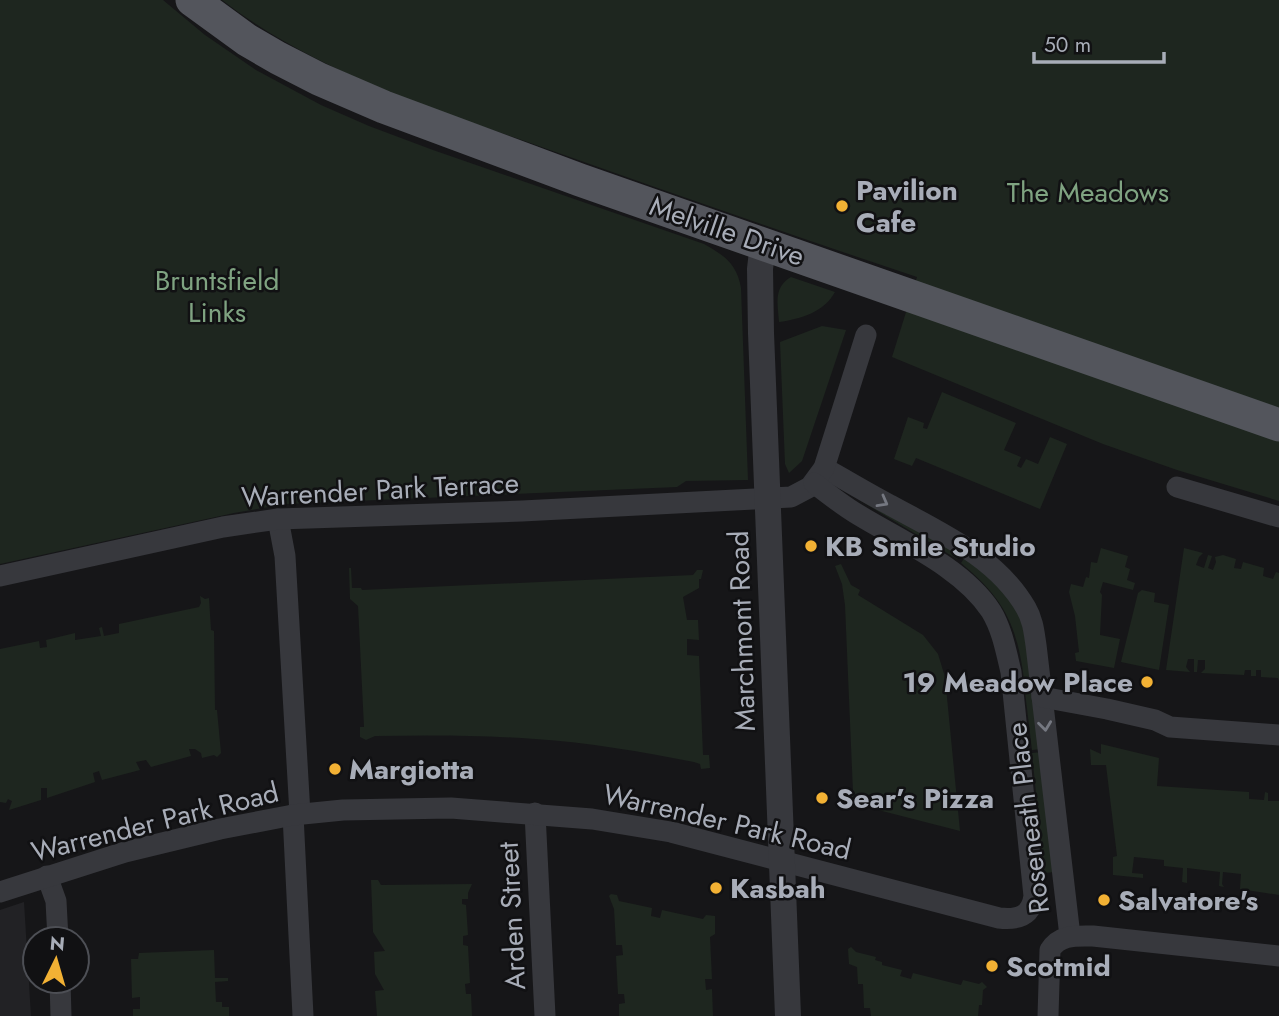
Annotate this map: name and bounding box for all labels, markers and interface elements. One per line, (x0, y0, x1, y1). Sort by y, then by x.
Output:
scale bar (1034, 21, 1164, 65)
text: 50 m (1044, 30, 1091, 60)
place label: Pavilion Cafe (856, 170, 958, 243)
park label: The Meadows (1007, 172, 1169, 213)
street label: Melville Drive (644, 185, 810, 277)
marker: Pavilion Cafe (834, 198, 850, 214)
park label: Bruntsfield Links (155, 260, 279, 333)
street label: Warrender Park Terrace (240, 462, 520, 518)
one-way arrow (876, 494, 888, 507)
place label: KB Smile Studio (825, 526, 1036, 567)
street label: Marchmont Road (718, 530, 766, 732)
marker: KB Smile Studio (803, 538, 819, 554)
place label: 19 Meadow Place (902, 662, 1133, 703)
marker: 19 Meadow Place (1139, 674, 1155, 690)
street label: Roseneath Place (996, 720, 1060, 916)
one-way arrow (1038, 720, 1053, 732)
place label: Margiotta (349, 749, 474, 790)
marker: Margiotta (327, 761, 343, 777)
street label: Warrender Park Road (27, 771, 283, 873)
street label: Warrender Park Road (599, 774, 855, 870)
place label: Sear’s Pizza (836, 778, 994, 819)
marker: Sear’s Pizza (814, 790, 830, 806)
street label: Arden Street (488, 841, 536, 991)
place label: Kasbah (730, 868, 826, 909)
marker: Kasbah (708, 880, 724, 896)
place label: Salvatore's (1118, 880, 1259, 921)
marker: Salvatore's (1096, 892, 1112, 908)
north arrow (21, 925, 91, 995)
text: N (49, 929, 66, 958)
place label: Scotmid (1006, 946, 1111, 987)
marker: Scotmid (984, 958, 1000, 974)

